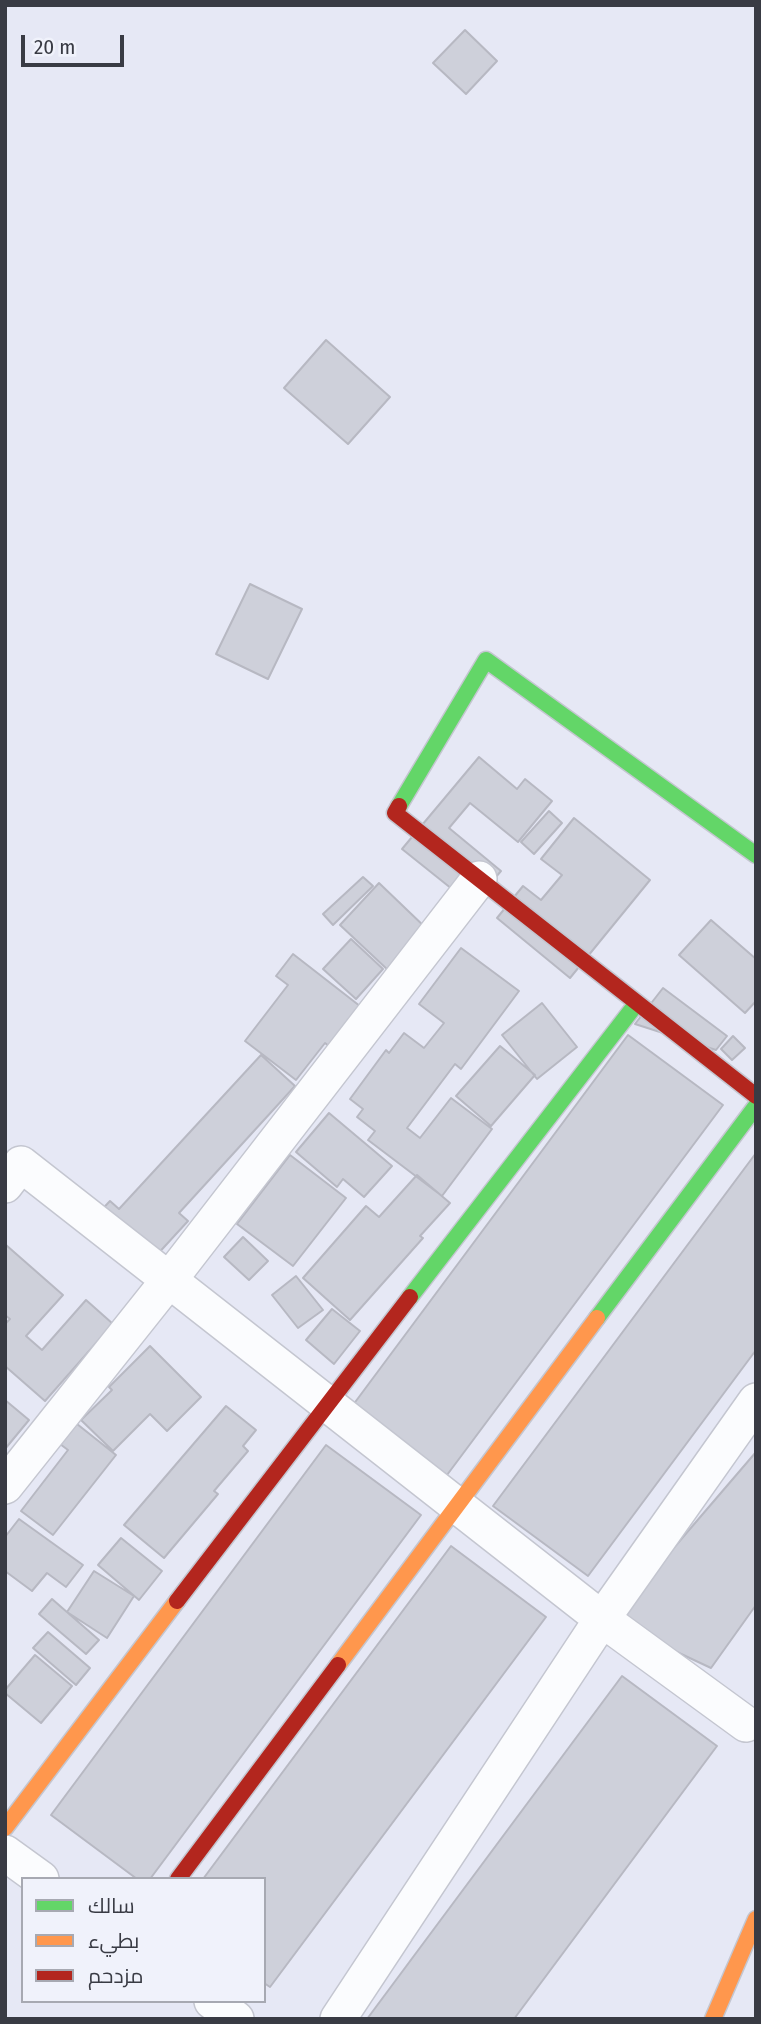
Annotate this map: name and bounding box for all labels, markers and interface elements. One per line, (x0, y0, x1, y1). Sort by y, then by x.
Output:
scale bar (24, 21, 128, 65)
text: 20 m (34, 34, 75, 60)
legend (21, 1877, 266, 2003)
text: سالك (88, 1893, 135, 1919)
text: بطيء (88, 1928, 139, 1954)
text: مزدحم (88, 1963, 143, 1989)

